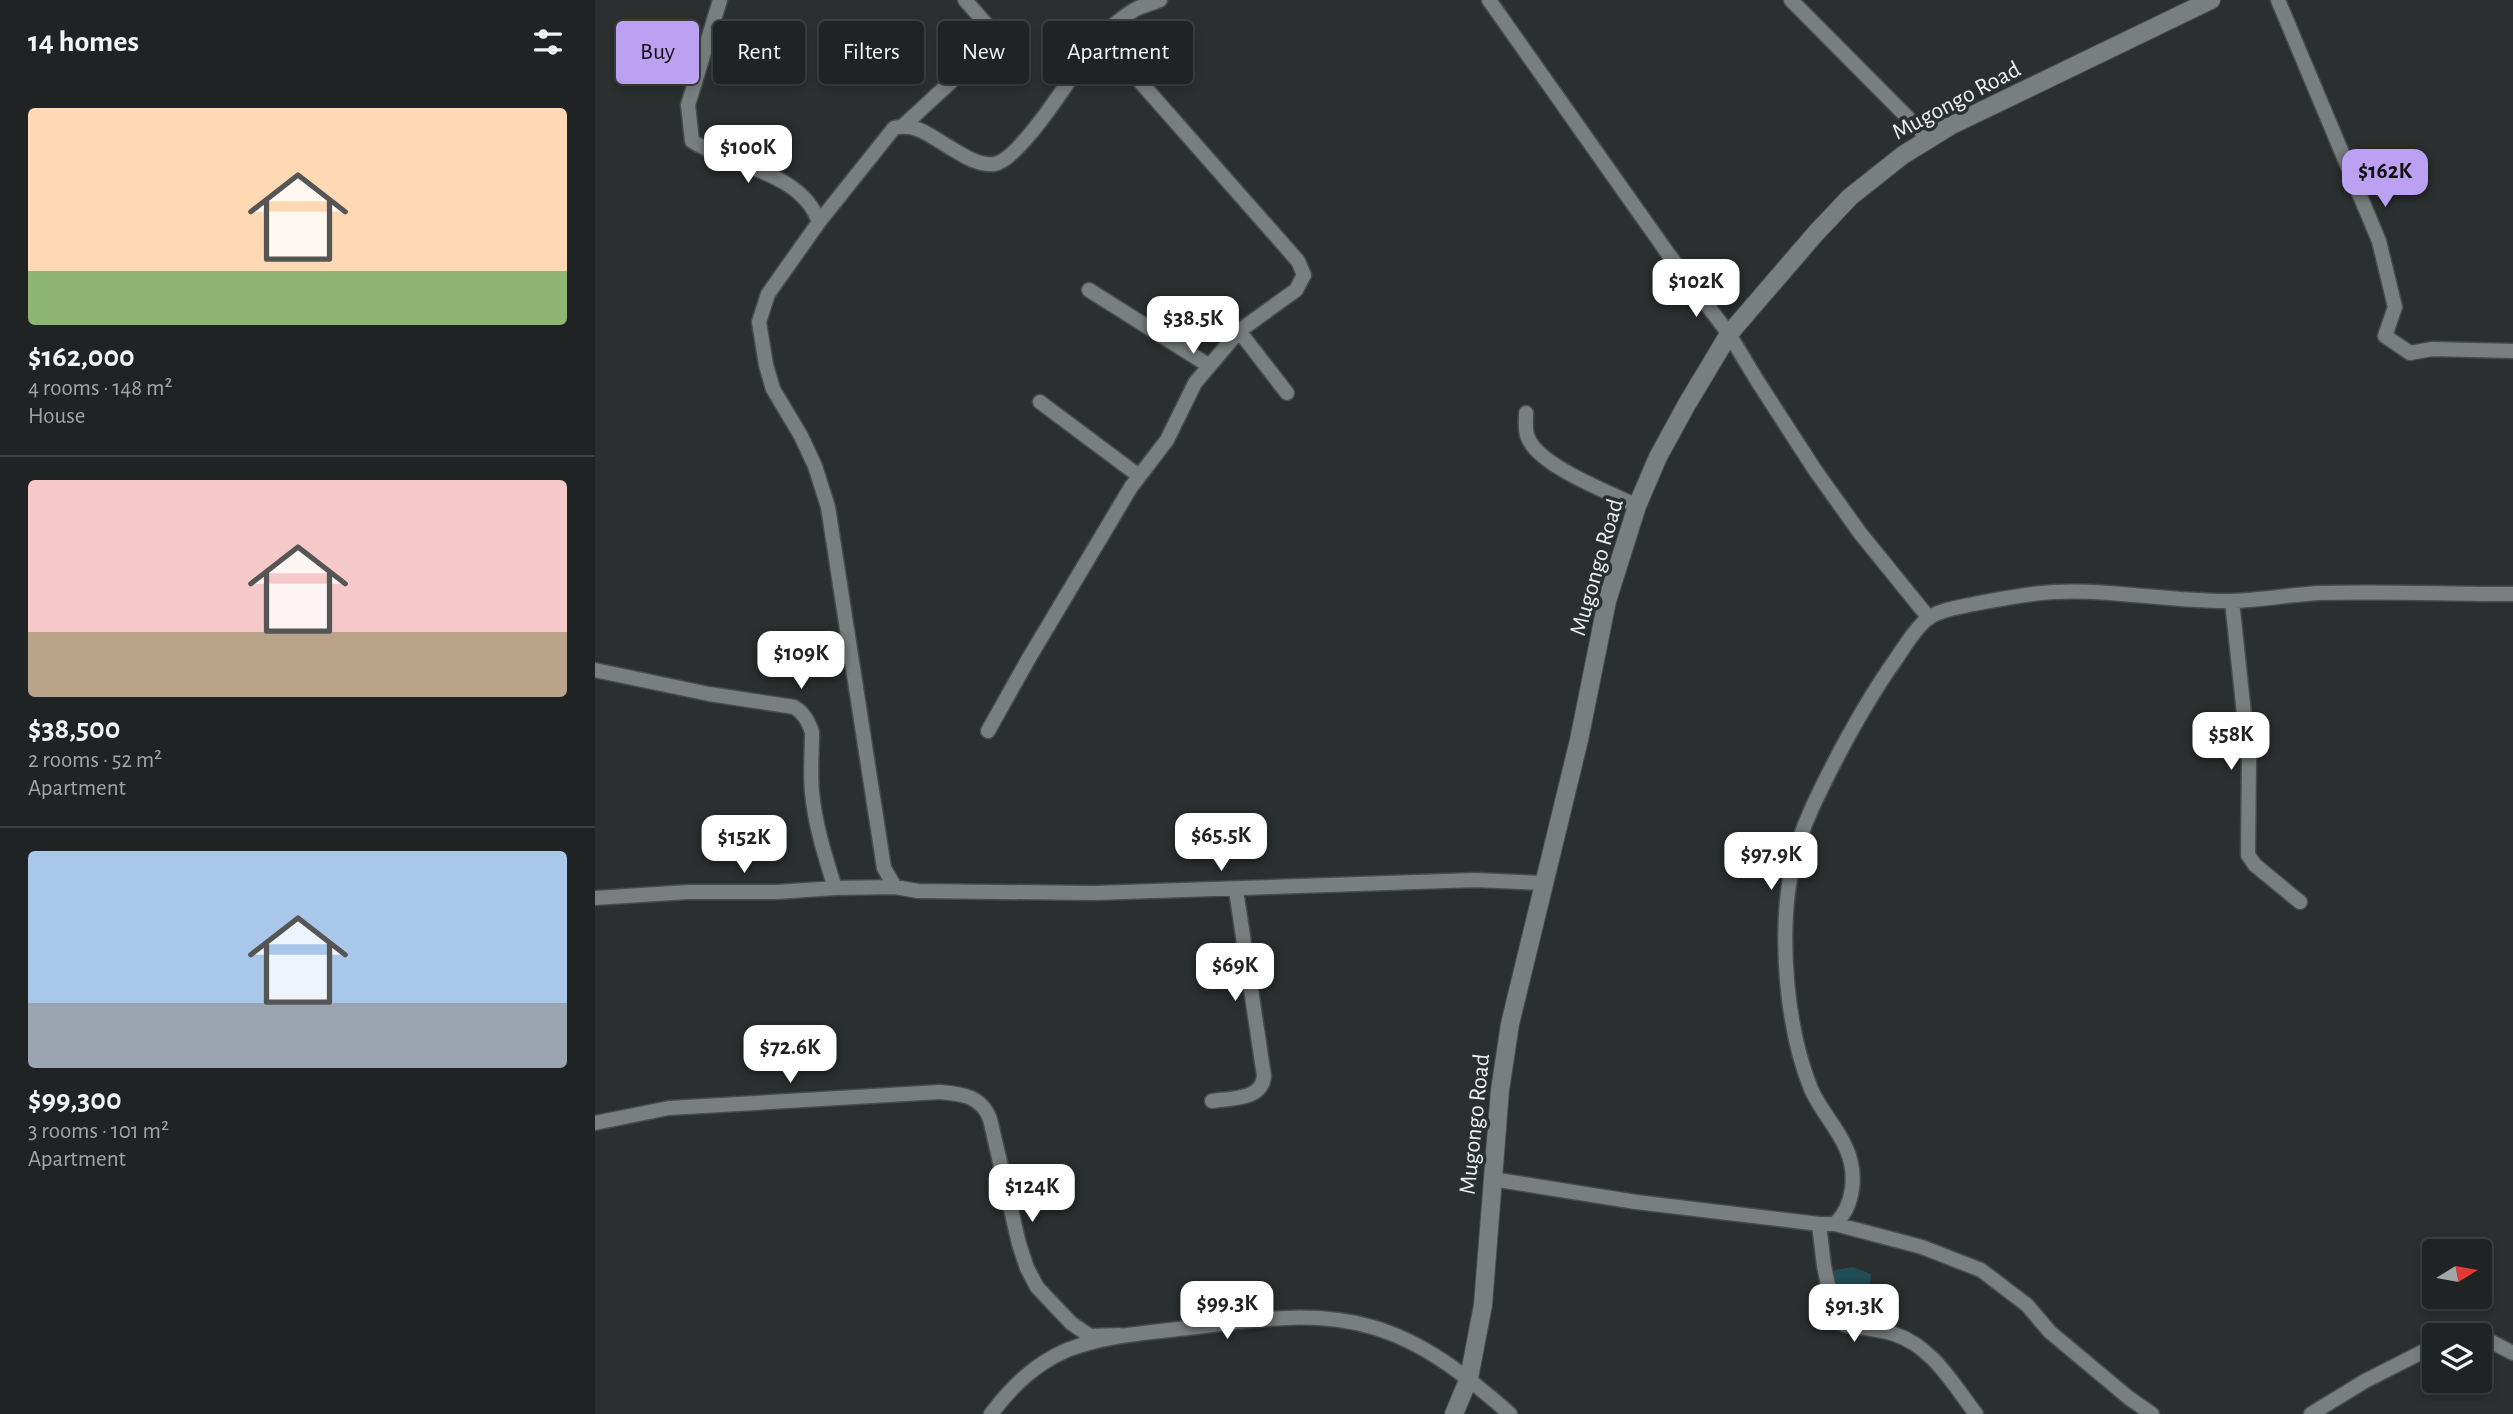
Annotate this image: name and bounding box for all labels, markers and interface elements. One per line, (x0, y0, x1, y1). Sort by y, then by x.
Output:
chip: Buy (616, 21, 699, 84)
chip: Rent (713, 21, 805, 84)
chip: Filters (819, 21, 924, 84)
chip: New (938, 21, 1029, 84)
chip: Apartment (1043, 21, 1193, 84)
icon: filters (529, 23, 567, 61)
text: 14 homes (28, 27, 139, 57)
street label: Mugongo Road (1888, 57, 2025, 145)
pin: $100K (699, 125, 797, 185)
text: $100K (720, 136, 776, 159)
pin: $162K (2336, 150, 2434, 209)
icon: home (235, 154, 361, 280)
text: $162K (2358, 160, 2412, 183)
pin: $102K (1647, 260, 1745, 319)
text: $102K (1669, 270, 1723, 293)
pin: $38.5K (1136, 296, 1250, 356)
text: $38.5K (1163, 307, 1223, 330)
text: $162,000 (28, 342, 135, 372)
text: 4 rooms · 148 m² (28, 377, 173, 400)
text: House (28, 405, 85, 428)
street label: Mugongo Road (1566, 496, 1628, 639)
icon: home (235, 526, 361, 652)
pin: $109K (752, 632, 850, 691)
text: $109K (773, 642, 829, 665)
pin: $58K (2190, 712, 2272, 772)
text: $38,500 (28, 714, 120, 744)
text: $58K (2208, 723, 2254, 746)
text: 2 rooms · 52 m² (28, 749, 162, 772)
text: Apartment (28, 777, 126, 800)
pin: $65.5K (1164, 814, 1278, 873)
pin: $152K (695, 816, 793, 875)
text: $65.5K (1191, 824, 1251, 847)
text: $152K (718, 826, 770, 849)
pin: $97.9K (1714, 832, 1828, 892)
text: $97.9K (1740, 843, 1802, 866)
icon: home (235, 897, 361, 1023)
pin: $69K (1194, 944, 1276, 1003)
text: $69K (1212, 954, 1258, 977)
pin: $72.6K (733, 1026, 847, 1085)
text: $72.6K (760, 1036, 820, 1059)
street label: Mugongo Road (1456, 1052, 1494, 1196)
text: $99,300 (28, 1085, 122, 1115)
text: 3 rooms · 101 m² (28, 1120, 169, 1143)
text: Apartment (28, 1148, 126, 1171)
pin: $124K (983, 1164, 1081, 1224)
text: $124K (1005, 1175, 1059, 1198)
north arrow (2422, 1239, 2492, 1309)
map controls (2422, 1239, 2492, 1393)
pin: $99.3K (1170, 1282, 1284, 1341)
pin: $91.3K (1797, 1284, 1911, 1344)
text: $99.3K (1196, 1292, 1258, 1315)
text: $91.3K (1825, 1295, 1883, 1318)
button: layers (2422, 1323, 2492, 1393)

